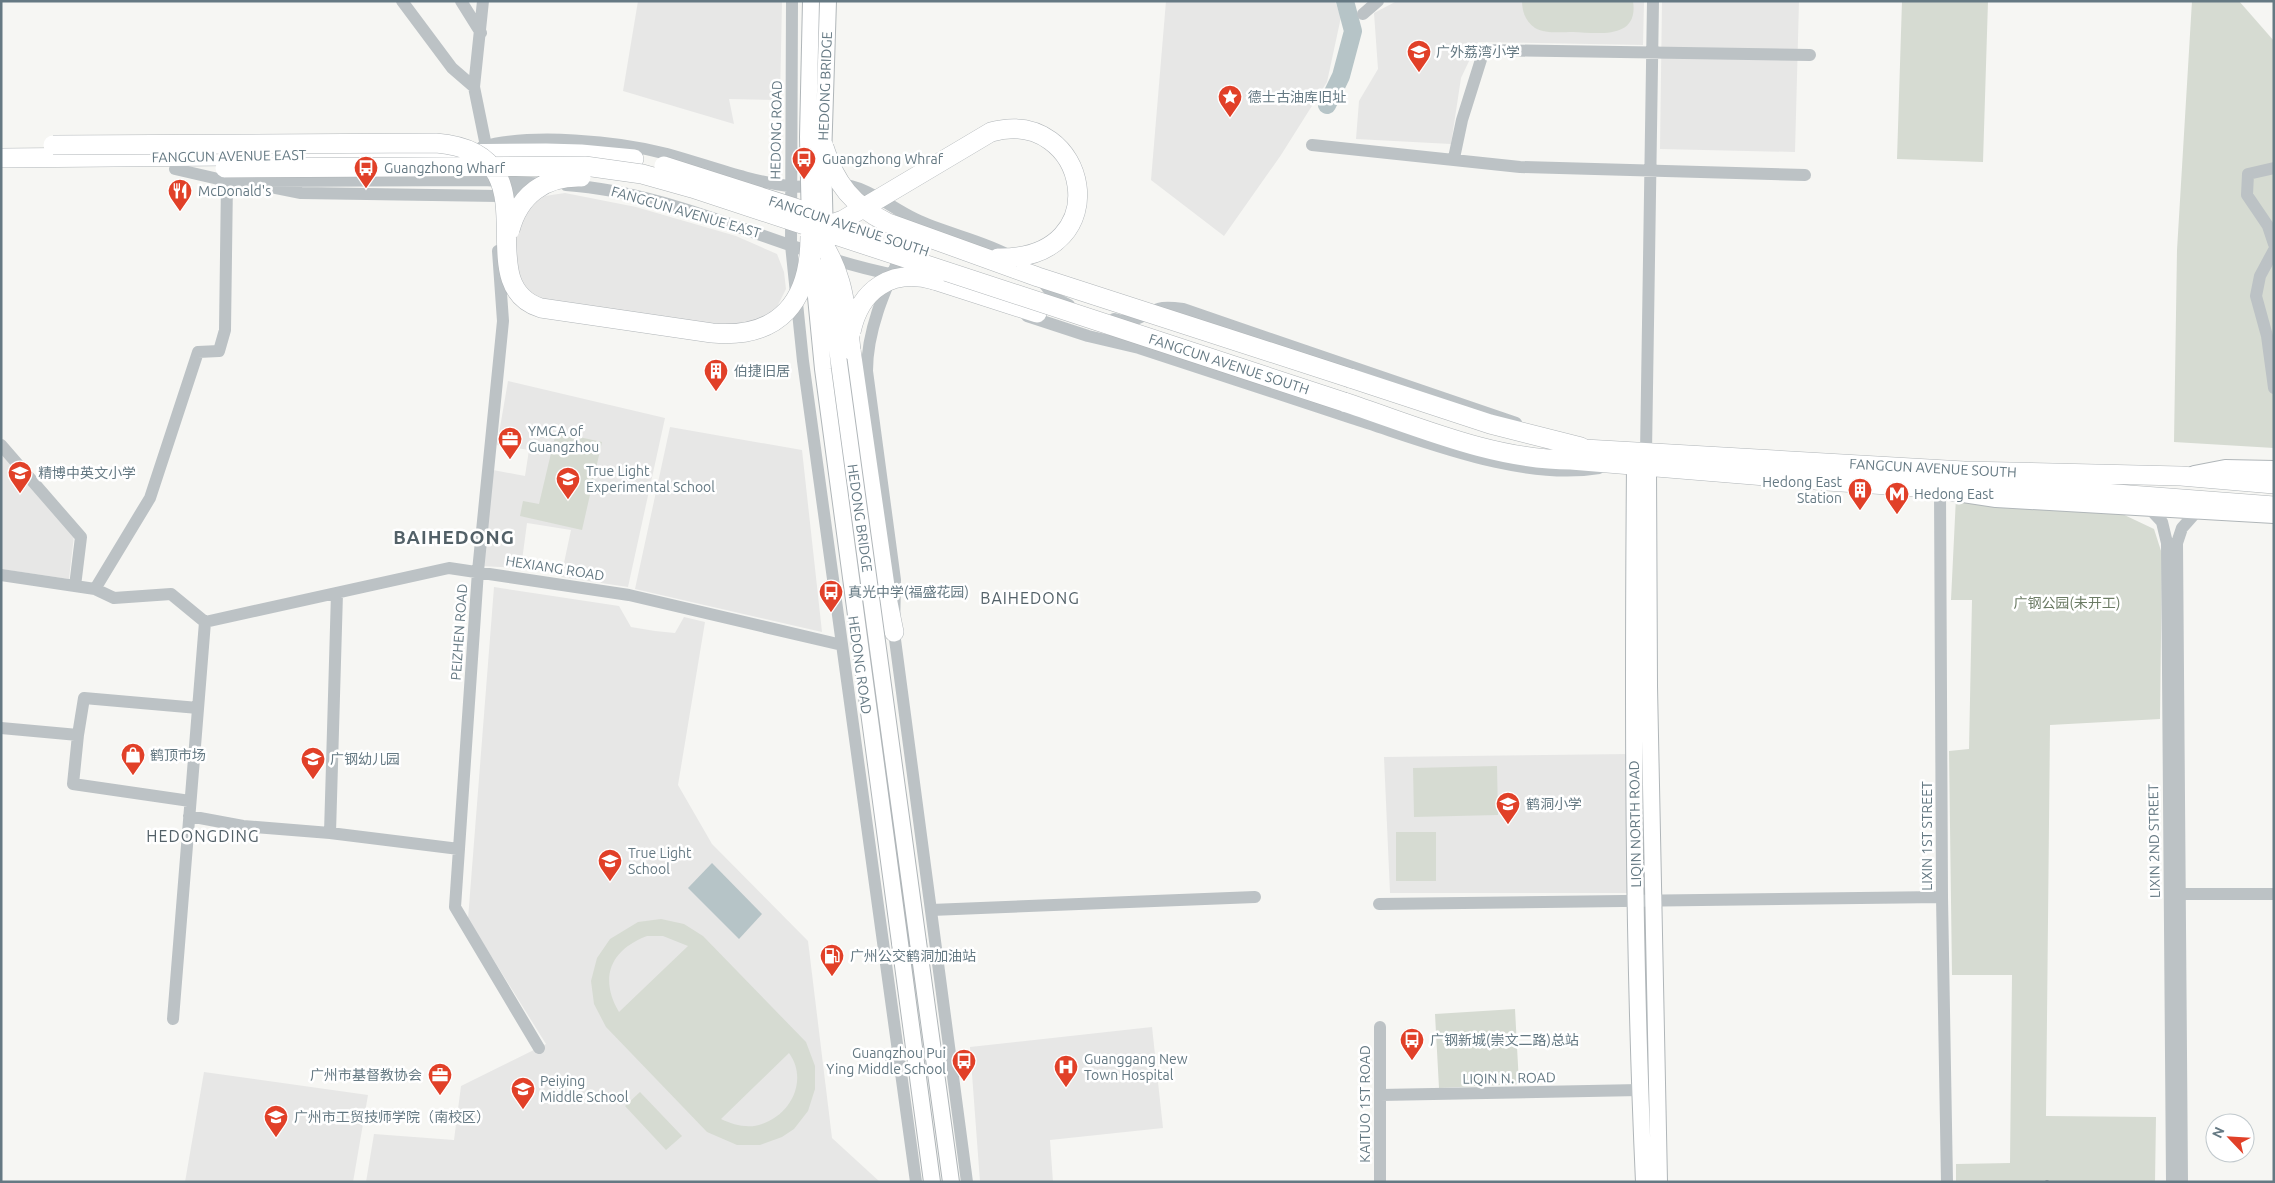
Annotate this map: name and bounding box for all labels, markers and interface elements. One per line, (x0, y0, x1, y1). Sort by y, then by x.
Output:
street label: HEDONG BRIDGE (815, 31, 835, 141)
school or university icon: 广外荔湾小学 (1406, 39, 1432, 73)
place label: 广外荔湾小学 (1436, 44, 1520, 60)
street label: HEDONG ROAD (767, 80, 785, 180)
place icon: 德士古油库旧址 (1217, 84, 1243, 118)
place label: 德士古油库旧址 (1248, 89, 1346, 105)
bus stop icon: Guangzhong Whraf (791, 146, 817, 180)
street label: FANGCUN AVENUE EAST (151, 147, 307, 165)
place label: Guangzhong Whraf (822, 151, 944, 167)
bus stop icon: Guangzhong Wharf (353, 155, 379, 189)
place label: Guangzhong Wharf (384, 160, 506, 176)
restaurant icon: McDonald's (167, 178, 193, 212)
place label: McDonald's (198, 183, 271, 199)
street label: FANGCUN AVENUE EAST (609, 183, 763, 241)
street label: FANGCUN AVENUE SOUTH (767, 192, 931, 260)
street label: FANGCUN AVENUE SOUTH (1147, 330, 1311, 398)
building icon: 伯捷旧居 (703, 358, 729, 392)
place label: 伯捷旧居 (734, 363, 790, 379)
place label: YMCA of Guangzhou (528, 423, 599, 455)
office icon: YMCA of Guangzhou (497, 426, 523, 460)
street label: FANGCUN AVENUE SOUTH (1849, 456, 2017, 480)
school or university icon: 精博中英文小学 (7, 460, 33, 494)
place label: True Light Experimental School (586, 463, 715, 495)
street label: HEDONG BRIDGE (844, 463, 876, 573)
place label: 精博中英文小学 (38, 465, 136, 481)
school or university icon: True Light Experimental School (555, 466, 581, 500)
place label: Hedong East Station (1762, 474, 1842, 506)
building icon: Hedong East Station (1847, 477, 1873, 511)
metro station icon: Hedong East (1884, 481, 1910, 515)
place label: Hedong East (1914, 486, 1994, 502)
district label: BAIHEDONG (393, 526, 515, 548)
street label: HEXIANG ROAD (504, 552, 606, 584)
bus stop icon: 真光中学(福盛花园) (818, 579, 844, 613)
street label: PEIZHEN ROAD (448, 583, 470, 681)
place label: 真光中学(福盛花园) (848, 584, 969, 600)
district label: BAIHEDONG (980, 589, 1080, 607)
park label: 广钢公园(未开工) (2014, 595, 2120, 611)
street label: HEDONG ROAD (845, 615, 875, 715)
shop icon: 鹤顶市场 (120, 742, 146, 776)
school or university icon: 广钢幼儿园 (300, 746, 326, 780)
place label: 鹤顶市场 (150, 747, 206, 763)
place label: 广钢幼儿园 (330, 751, 400, 767)
street label: LIQIN NORTH ROAD (1626, 760, 1644, 888)
street label: LIXIN 1ST STREET (1919, 781, 1935, 891)
street label: LIXIN 2ND STREET (2145, 783, 2163, 898)
school or university icon: 鹤洞小学 (1495, 791, 1521, 825)
place label: 鹤洞小学 (1526, 796, 1582, 812)
district label: HEDONGDING (146, 827, 260, 845)
place label: True Light School (628, 845, 692, 877)
school or university icon: True Light School (597, 848, 623, 882)
fuel station icon: 广州公交鹤洞加油站 (819, 943, 845, 977)
place label: 广州公交鹤洞加油站 (850, 948, 976, 964)
bus stop icon: 广钢新城(崇文二路)总站 (1399, 1027, 1425, 1061)
place label: 广钢新城(崇文二路)总站 (1430, 1032, 1579, 1048)
place label: Guangzhou Pui Ying Middle School (826, 1045, 946, 1077)
street label: KAITUO 1ST ROAD (1357, 1045, 1373, 1163)
bus stop icon: Guangzhou Pui Ying Middle School (951, 1048, 977, 1082)
place label: Guanggang New Town Hospital (1084, 1051, 1188, 1083)
hospital icon: Guanggang New Town Hospital (1053, 1054, 1079, 1088)
office icon: 广州市基督教协会 (427, 1062, 453, 1096)
place label: 广州市基督教协会 (310, 1067, 422, 1083)
street label: LIQIN N. ROAD (1462, 1069, 1556, 1087)
place label: Peiying Middle School (540, 1073, 629, 1105)
school or university icon: Peiying Middle School (510, 1076, 536, 1110)
school or university icon: 广州市工贸技师学院（南校区） (263, 1104, 289, 1138)
place label: 广州市工贸技师学院（南校区） (294, 1109, 490, 1125)
north arrow (2205, 1113, 2255, 1163)
text: N (2209, 1124, 2228, 1141)

